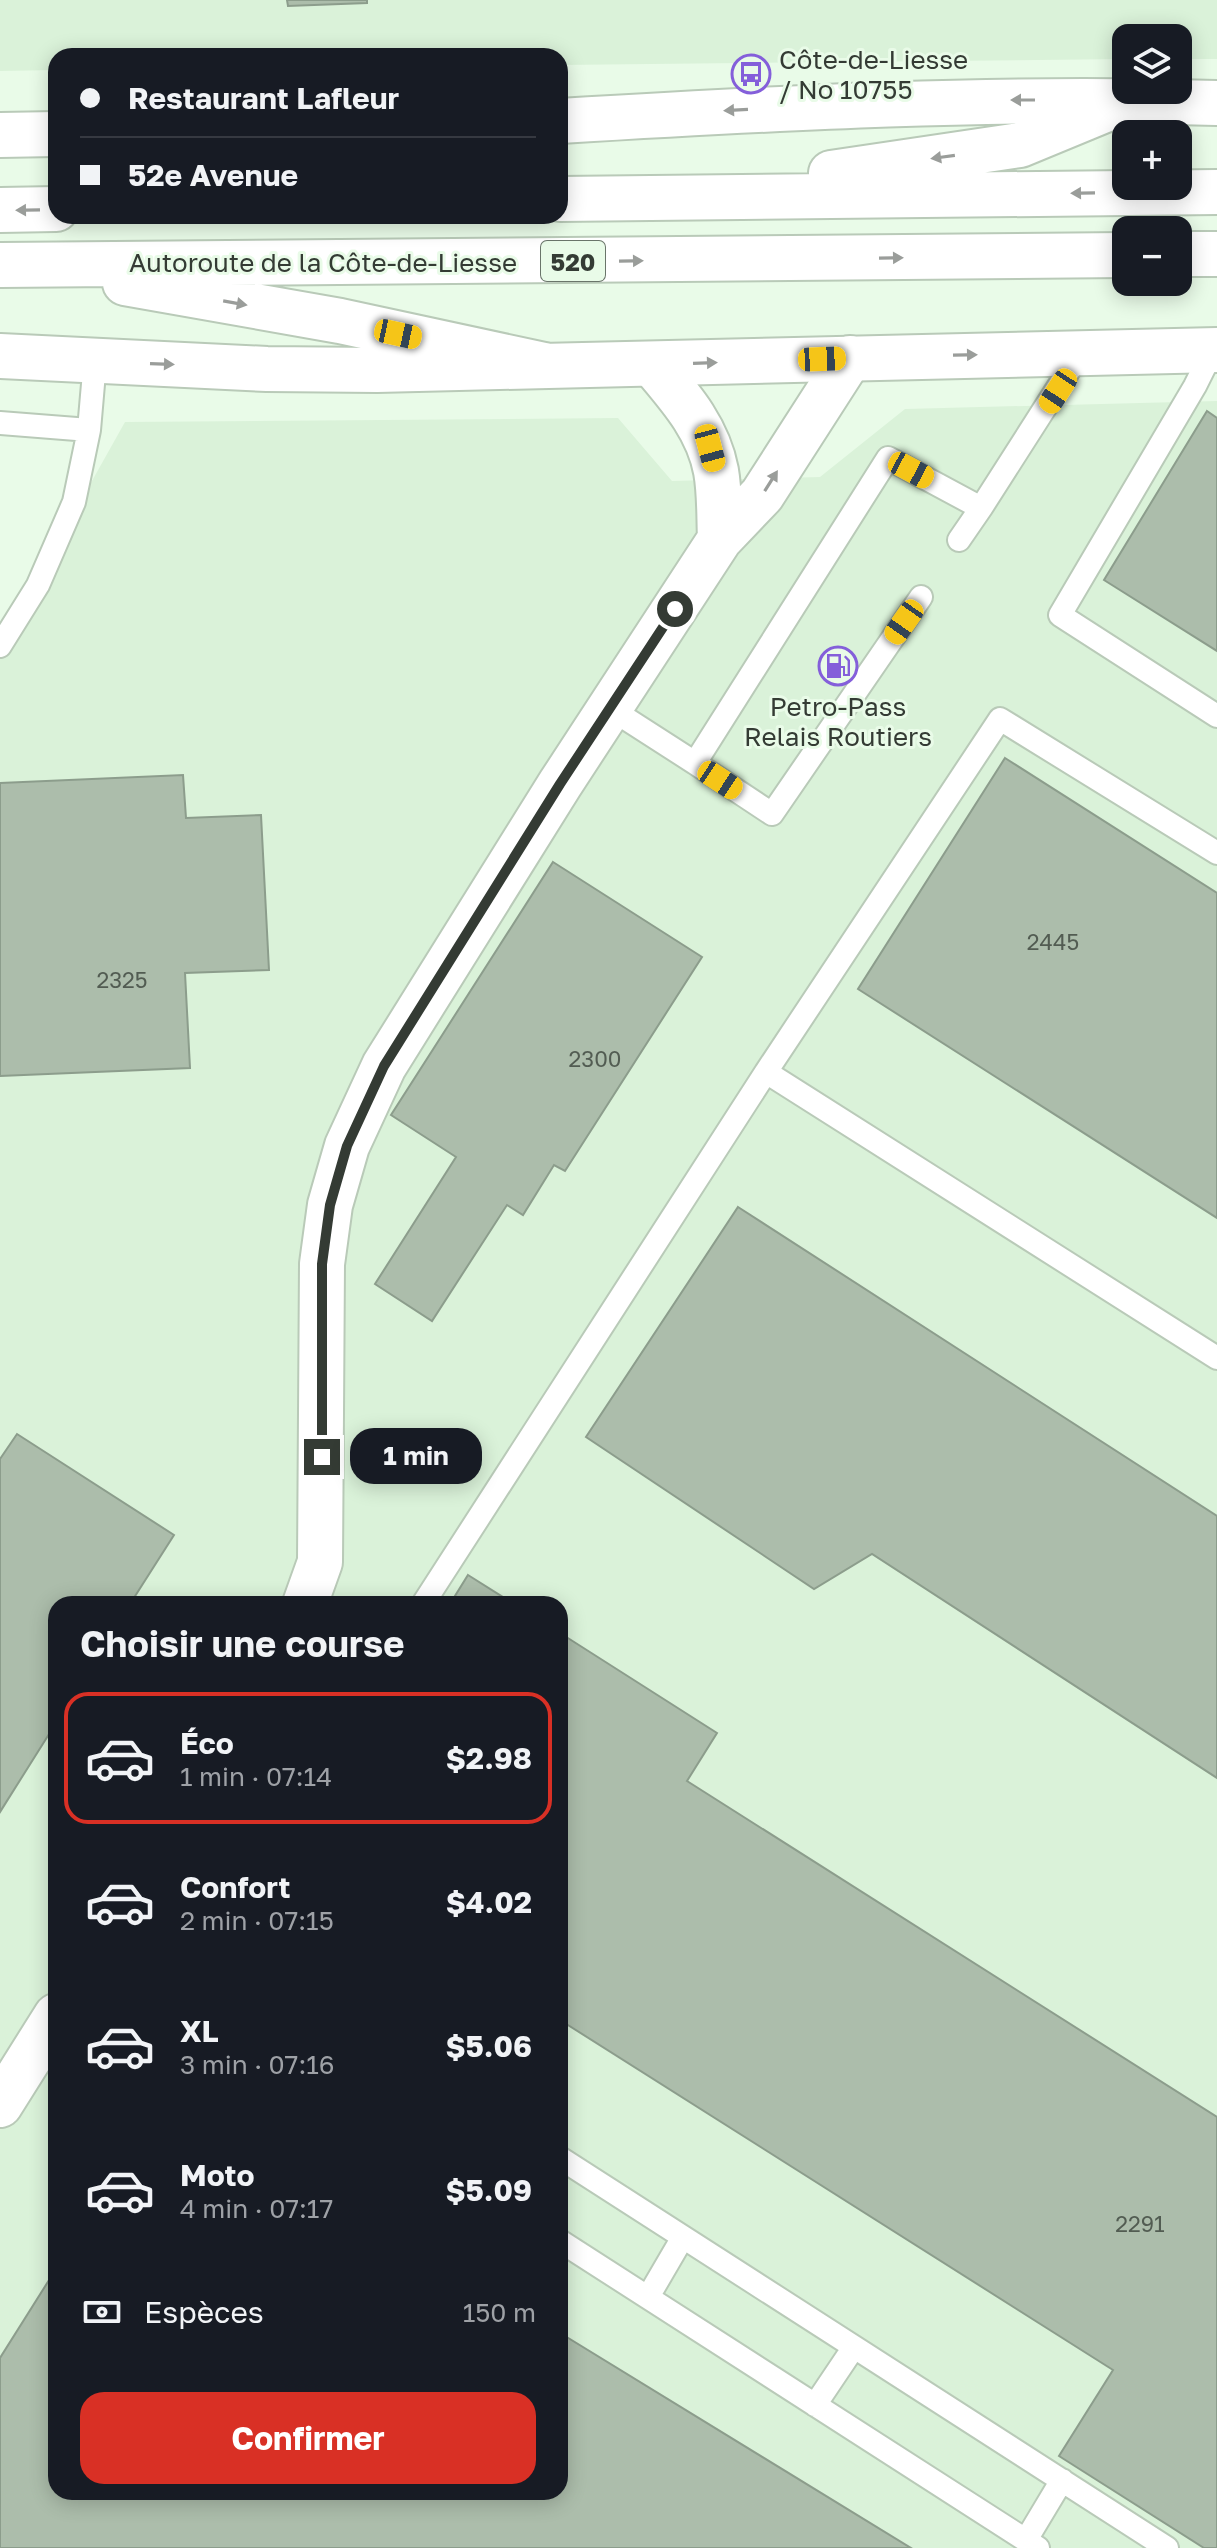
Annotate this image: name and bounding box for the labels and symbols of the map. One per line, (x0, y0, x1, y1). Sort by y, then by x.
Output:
place label: Côte-de-Liesse / No 10755 (779, 44, 968, 105)
bus stop icon: Côte-de-Liesse / No 10755 (730, 53, 772, 95)
one-way arrow (1010, 94, 1035, 106)
one-way arrow (723, 104, 748, 117)
one-way arrow (930, 151, 955, 164)
one-way arrow (1070, 187, 1095, 199)
one-way arrow (15, 203, 40, 216)
road number: 520 (541, 241, 605, 281)
street label: Autoroute de la Côte-de-Liesse (129, 247, 517, 278)
one-way arrow (879, 252, 904, 264)
one-way arrow (619, 255, 644, 267)
one-way arrow (223, 297, 248, 309)
car (372, 317, 424, 351)
car (798, 346, 846, 372)
one-way arrow (953, 349, 978, 362)
one-way arrow (693, 356, 718, 369)
one-way arrow (150, 357, 175, 370)
car (1035, 364, 1081, 418)
car (692, 422, 728, 474)
car (884, 448, 938, 492)
one-way arrow (764, 470, 779, 491)
route start (657, 591, 693, 627)
car (880, 595, 928, 649)
fuel station icon: Petro-Pass Relais Routiers (817, 645, 859, 687)
place label: Petro-Pass Relais Routiers (744, 691, 932, 752)
car (693, 757, 747, 803)
house number: 2445 (1027, 928, 1079, 955)
house number: 2325 (96, 966, 148, 993)
house number: 2300 (569, 1045, 621, 1072)
callout: 1 min (350, 1429, 482, 1485)
route end (304, 1439, 340, 1475)
house number: 2291 (1115, 2210, 1165, 2237)

